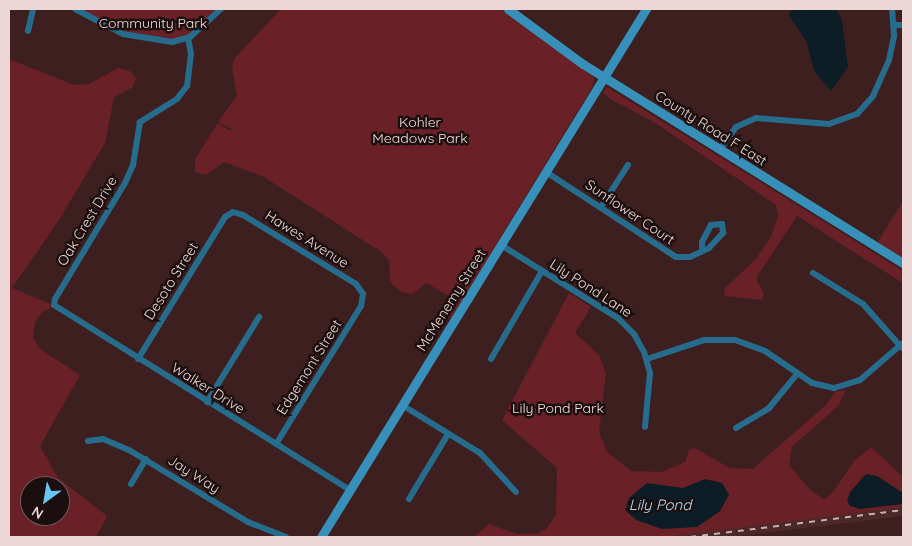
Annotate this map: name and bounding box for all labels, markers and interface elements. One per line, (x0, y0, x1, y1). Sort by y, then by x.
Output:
park label: Community Park (99, 15, 207, 31)
street label: County Road F East (652, 87, 770, 169)
park label: Kohler Meadows Park (372, 114, 468, 146)
street label: Oak Crest Drive (54, 173, 120, 269)
street label: Sunflower Court (582, 176, 678, 248)
street label: Hawes Avenue (262, 207, 352, 271)
street label: Desoto Street (140, 239, 202, 323)
street label: McMenemy Street (413, 246, 489, 354)
street label: Lily Pond Lane (547, 255, 635, 321)
street label: Edgemont Street (273, 316, 345, 418)
street label: Walker Drive (168, 359, 248, 417)
park label: Lily Pond Park (512, 400, 604, 416)
street label: Jay Way (165, 451, 223, 497)
north arrow (20, 476, 70, 526)
water label: Lily Pond (629, 496, 691, 514)
text: N (28, 503, 47, 523)

